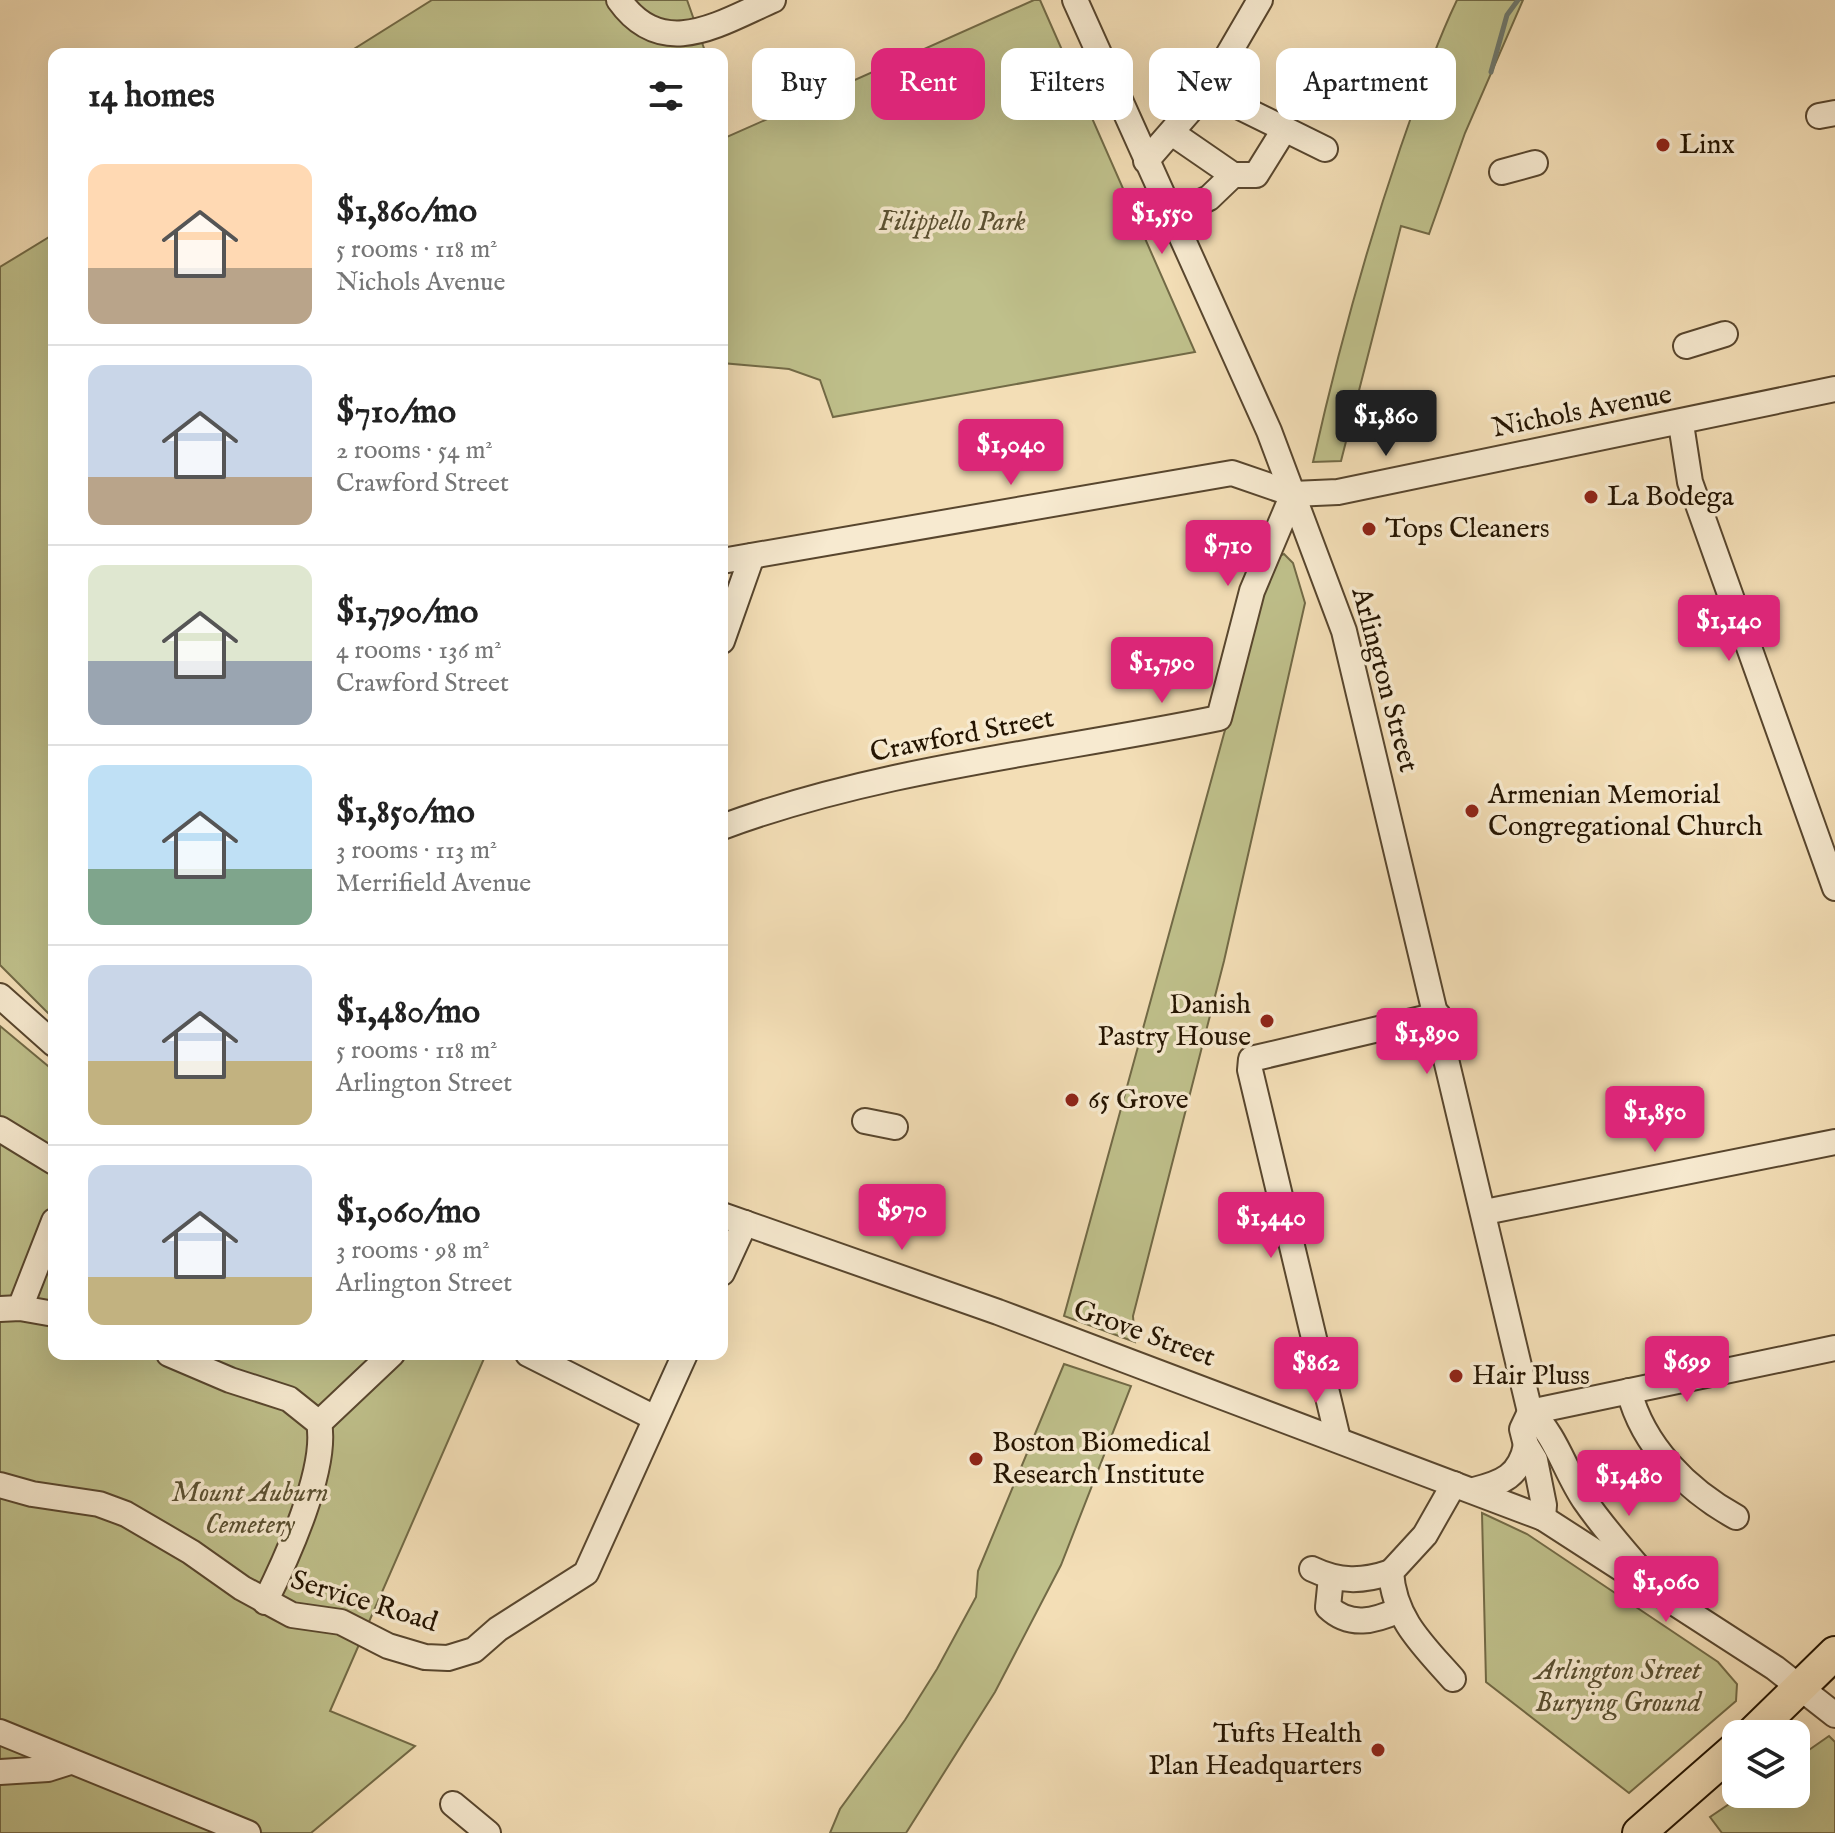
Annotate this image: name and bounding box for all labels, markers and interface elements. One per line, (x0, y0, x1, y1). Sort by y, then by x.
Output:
chip: Buy (752, 48, 855, 120)
chip: Rent (871, 48, 985, 120)
chip: Filters (1001, 48, 1133, 120)
chip: New (1149, 48, 1260, 120)
chip: Apartment (1276, 48, 1456, 120)
icon: filters (644, 74, 688, 118)
text: 14 homes (88, 75, 215, 118)
place label: Linx (1679, 128, 1735, 163)
marker: Linx (1654, 136, 1672, 154)
pin: $1,550 (1097, 188, 1227, 256)
text: $1,860/mo (336, 190, 477, 233)
icon: home (152, 196, 248, 292)
text: $1,550 (1131, 197, 1193, 230)
park label: Filippello Park (878, 205, 1026, 240)
text: 5 rooms · 118 m² (336, 233, 498, 266)
text: Nichols Avenue (336, 266, 505, 299)
street label: Nichols Avenue (1489, 377, 1675, 447)
pin: $1,860 (1321, 390, 1451, 458)
text: $710/mo (336, 391, 456, 434)
icon: home (152, 397, 248, 493)
text: $1,860 (1354, 399, 1418, 432)
pin: $1,040 (946, 419, 1076, 487)
text: $1,040 (976, 428, 1046, 461)
text: 2 rooms · 54 m² (336, 434, 493, 467)
text: Crawford Street (336, 467, 509, 500)
place label: La Bodega (1607, 480, 1735, 515)
marker: La Bodega (1582, 488, 1600, 506)
place label: Tops Cleaners (1385, 512, 1550, 547)
pin: $710 (1181, 520, 1275, 588)
marker: Tops Cleaners (1360, 520, 1378, 538)
text: $710 (1204, 529, 1252, 562)
street label: Arlington Street (1342, 583, 1426, 777)
text: $1,790/mo (336, 591, 478, 634)
pin: $1,140 (1664, 595, 1794, 663)
icon: home (152, 597, 248, 693)
text: $1,140 (1696, 604, 1762, 637)
text: 4 rooms · 136 m² (336, 634, 502, 667)
pin: $1,790 (1097, 637, 1227, 705)
text: $1,790 (1129, 646, 1195, 679)
text: Crawford Street (336, 667, 509, 700)
street label: Crawford Street (867, 701, 1057, 771)
place label: Armenian Memorial Congregational Church (1487, 778, 1763, 845)
text: $1,850/mo (336, 791, 475, 834)
icon: home (152, 797, 248, 893)
marker: Armenian Memorial Congregational Church (1463, 802, 1481, 820)
text: 3 rooms · 113 m² (336, 834, 497, 867)
text: Merrifield Avenue (336, 867, 531, 900)
place label: Danish Pastry House (1097, 988, 1251, 1055)
text: $1,480/mo (336, 991, 480, 1034)
icon: home (152, 997, 248, 1093)
pin: $1,890 (1362, 1008, 1492, 1076)
marker: Danish Pastry House (1258, 1012, 1276, 1030)
text: $1,890 (1394, 1017, 1460, 1050)
text: 5 rooms · 118 m² (336, 1034, 498, 1067)
text: Arlington Street (336, 1067, 512, 1100)
place label: 65 Grove (1088, 1083, 1189, 1118)
pin: $1,850 (1590, 1086, 1720, 1154)
marker: 65 Grove (1063, 1091, 1081, 1109)
text: $1,850 (1623, 1095, 1687, 1128)
pin: $970 (855, 1184, 949, 1252)
text: $1,060/mo (336, 1191, 480, 1234)
pin: $1,440 (1206, 1192, 1336, 1260)
text: $970 (877, 1193, 927, 1226)
icon: home (152, 1197, 248, 1293)
text: $1,440 (1236, 1201, 1306, 1234)
text: 3 rooms · 98 m² (336, 1234, 490, 1267)
text: Arlington Street (336, 1267, 512, 1300)
street label: Grove Street (1068, 1292, 1220, 1376)
pin: $699 (1640, 1336, 1734, 1404)
pin: $862 (1269, 1337, 1363, 1405)
text: $699 (1663, 1345, 1711, 1378)
text: $862 (1292, 1346, 1340, 1379)
place label: Hair Pluss (1472, 1359, 1590, 1394)
marker: Hair Pluss (1447, 1367, 1465, 1385)
place label: Boston Biomedical Research Institute (992, 1426, 1211, 1493)
marker: Boston Biomedical Research Institute (967, 1450, 985, 1468)
pin: $1,480 (1564, 1450, 1694, 1518)
text: $1,480 (1595, 1459, 1663, 1492)
park label: Mount Auburn Cemetery (171, 1476, 329, 1543)
pin: $1,060 (1601, 1556, 1731, 1624)
street label: Service Road (286, 1563, 442, 1641)
text: $1,060 (1632, 1565, 1700, 1598)
park label: Arlington Street Burying Ground (1532, 1654, 1703, 1721)
place label: Tufts Health Plan Headquarters (1148, 1717, 1362, 1784)
map controls (1722, 1720, 1810, 1808)
button: layers (1722, 1720, 1810, 1808)
marker: Tufts Health Plan Headquarters (1369, 1741, 1387, 1759)

